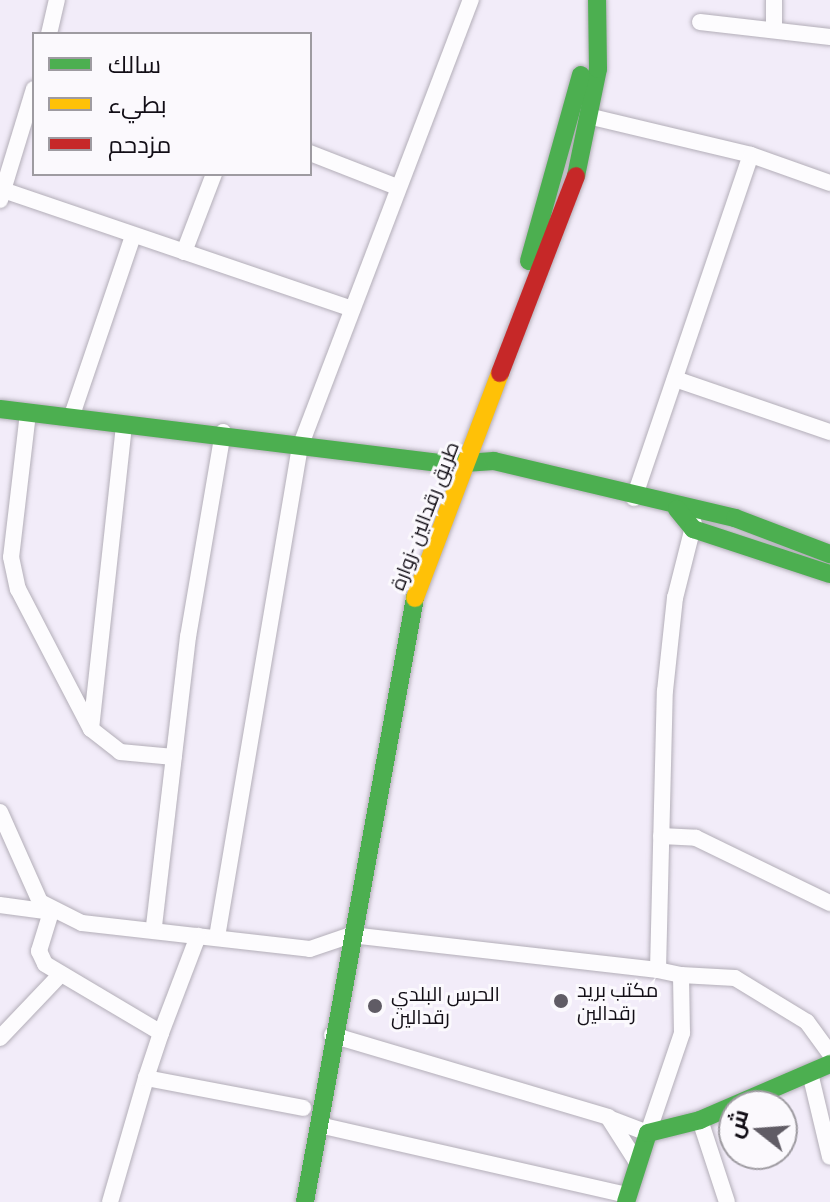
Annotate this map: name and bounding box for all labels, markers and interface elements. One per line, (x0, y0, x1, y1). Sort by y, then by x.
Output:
legend (32, 32, 312, 176)
text: سالك (108, 49, 161, 80)
text: بطيء (108, 89, 167, 120)
text: مزدحم (108, 129, 171, 160)
street label: طريق رقدالين -زوارة (386, 438, 464, 594)
place label: مكتب بريد رقدالين (577, 978, 658, 1025)
place label: الحرس البلدي رقدالين (391, 982, 500, 1029)
marker: مكتب بريد رقدالين (552, 992, 570, 1010)
marker: الحرس البلدي رقدالين (366, 997, 384, 1015)
north arrow (718, 1090, 798, 1170)
text: ش (719, 1106, 754, 1141)

